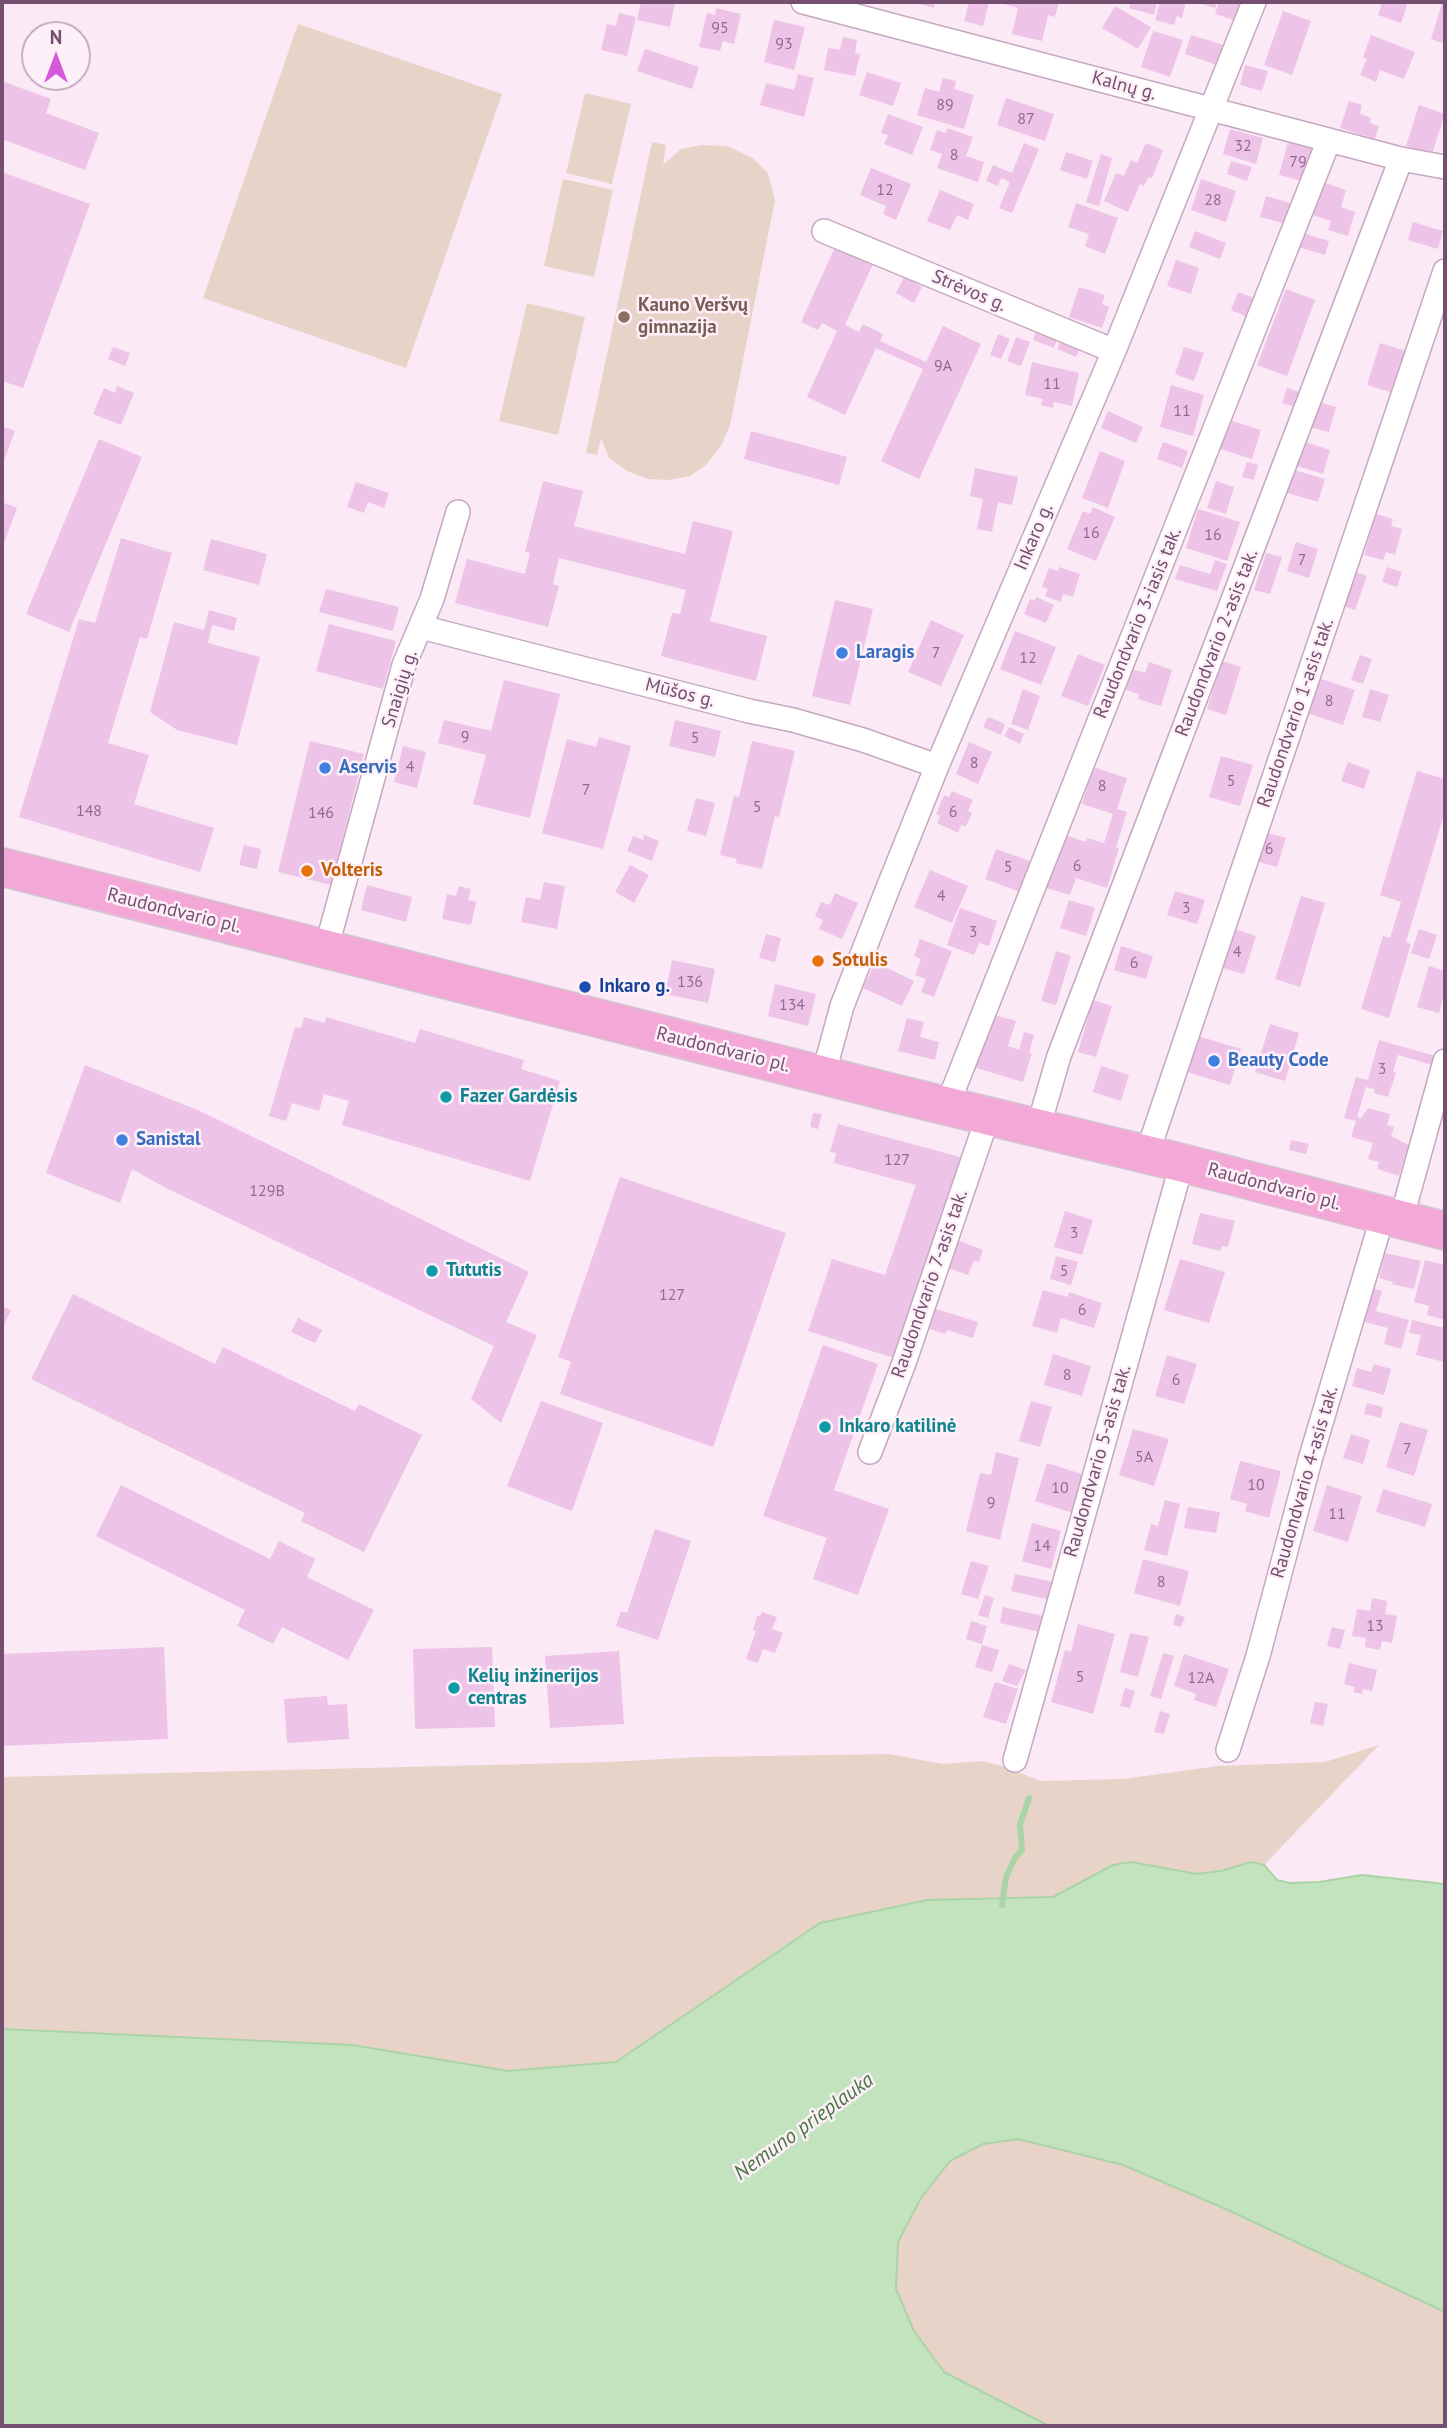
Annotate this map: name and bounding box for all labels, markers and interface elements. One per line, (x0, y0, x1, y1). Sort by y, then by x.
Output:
house number: 95 (711, 18, 729, 38)
north arrow (21, 21, 91, 91)
text: N (50, 25, 62, 49)
house number: 93 (775, 34, 793, 54)
street label: Kalnų g. (1089, 66, 1159, 106)
house number: 89 (936, 95, 954, 115)
house number: 87 (1017, 109, 1035, 129)
house number: 32 (1234, 136, 1252, 156)
house number: 8 (950, 145, 958, 165)
house number: 79 (1289, 152, 1307, 172)
house number: 12 (876, 180, 894, 200)
house number: 28 (1204, 190, 1222, 210)
street label: Strėvos g. (928, 265, 1010, 317)
place label: Kauno Veršvų gimnazija (638, 295, 748, 339)
marker: Kauno Veršvų gimnazija (616, 309, 632, 325)
house number: 9A (934, 356, 952, 376)
house number: 11 (1043, 374, 1061, 394)
house number: 11 (1173, 401, 1191, 421)
street label: Inkaro g. (1010, 500, 1058, 574)
house number: 16 (1082, 523, 1100, 543)
street label: Raudondvario 3-iasis tak. (1089, 524, 1187, 722)
house number: 16 (1204, 525, 1222, 545)
street label: Raudondvario 2-asis tak. (1171, 546, 1263, 740)
house number: 7 (1298, 550, 1306, 570)
street label: Raudondvario 1-asis tak. (1253, 615, 1339, 811)
place label: Laragis (856, 642, 915, 664)
house number: 7 (932, 643, 940, 663)
marker: Laragis (834, 645, 850, 661)
street label: Snaigių g. (377, 647, 423, 731)
house number: 12 (1019, 648, 1037, 668)
street label: Mūšos g. (643, 673, 717, 713)
house number: 8 (1325, 691, 1333, 711)
house number: 9 (461, 727, 469, 747)
house number: 5 (691, 728, 699, 748)
house number: 8 (970, 753, 978, 773)
place label: Aservis (339, 757, 397, 779)
house number: 4 (406, 757, 414, 777)
marker: Aservis (317, 760, 333, 776)
house number: 5 (1227, 771, 1235, 791)
house number: 8 (1098, 776, 1106, 796)
house number: 7 (582, 780, 590, 800)
house number: 5 (753, 797, 761, 817)
house number: 148 (76, 801, 102, 821)
house number: 6 (949, 802, 957, 822)
house number: 146 (308, 803, 334, 823)
house number: 6 (1265, 839, 1273, 859)
house number: 6 (1073, 856, 1081, 876)
house number: 5 (1004, 857, 1012, 877)
place label: Volteris (321, 860, 383, 882)
marker: Volteris (299, 863, 315, 879)
street label: Raudondvario pl. (105, 883, 243, 939)
house number: 4 (937, 886, 945, 906)
house number: 3 (1182, 898, 1190, 918)
house number: 3 (969, 922, 977, 942)
house number: 4 (1233, 942, 1241, 962)
place label: Sotulis (832, 950, 888, 972)
marker: Sotulis (810, 953, 826, 969)
house number: 6 (1130, 953, 1138, 973)
house number: 136 (677, 972, 703, 992)
place label: Inkaro g. (599, 976, 670, 998)
marker: Inkaro g. (577, 979, 593, 995)
house number: 134 (779, 995, 805, 1015)
street label: Raudondvario pl. (654, 1022, 792, 1078)
place label: Beauty Code (1228, 1050, 1329, 1072)
marker: Beauty Code (1206, 1053, 1222, 1069)
house number: 3 (1378, 1059, 1386, 1079)
place label: Fazer Gardėsis (460, 1086, 577, 1108)
marker: Fazer Gardėsis (438, 1089, 454, 1105)
place label: Sanistal (136, 1129, 201, 1151)
marker: Sanistal (114, 1132, 130, 1148)
house number: 127 (884, 1150, 910, 1170)
street label: Raudondvario pl. (1205, 1158, 1343, 1216)
house number: 129B (249, 1181, 285, 1201)
street label: Raudondvario 7-asis tak. (887, 1187, 973, 1381)
house number: 3 (1070, 1223, 1078, 1243)
place label: Tututis (446, 1260, 502, 1282)
house number: 5 (1060, 1261, 1068, 1281)
marker: Tututis (424, 1263, 440, 1279)
house number: 127 (659, 1285, 685, 1305)
house number: 6 (1078, 1300, 1086, 1320)
street label: Raudondvario 5-asis tak. (1060, 1362, 1136, 1560)
house number: 8 (1063, 1365, 1071, 1385)
house number: 6 (1172, 1370, 1180, 1390)
street label: Raudondvario 4-asis tak. (1267, 1383, 1343, 1581)
place label: Inkaro katilinė (839, 1416, 956, 1438)
marker: Inkaro katilinė (817, 1419, 833, 1435)
house number: 7 (1403, 1439, 1411, 1459)
house number: 5A (1135, 1447, 1153, 1467)
house number: 10 (1247, 1475, 1265, 1495)
house number: 10 (1051, 1478, 1069, 1498)
house number: 9 (987, 1493, 995, 1513)
house number: 11 (1328, 1504, 1346, 1524)
house number: 14 (1033, 1536, 1051, 1556)
house number: 8 (1157, 1572, 1165, 1592)
house number: 13 (1366, 1616, 1384, 1636)
place label: Kelių inžinerijos centras (468, 1666, 599, 1710)
house number: 5 (1076, 1667, 1084, 1687)
house number: 12A (1188, 1668, 1214, 1688)
marker: Kelių inžinerijos centras (446, 1680, 462, 1696)
water label: Nemuno prieplauka (729, 2068, 879, 2186)

